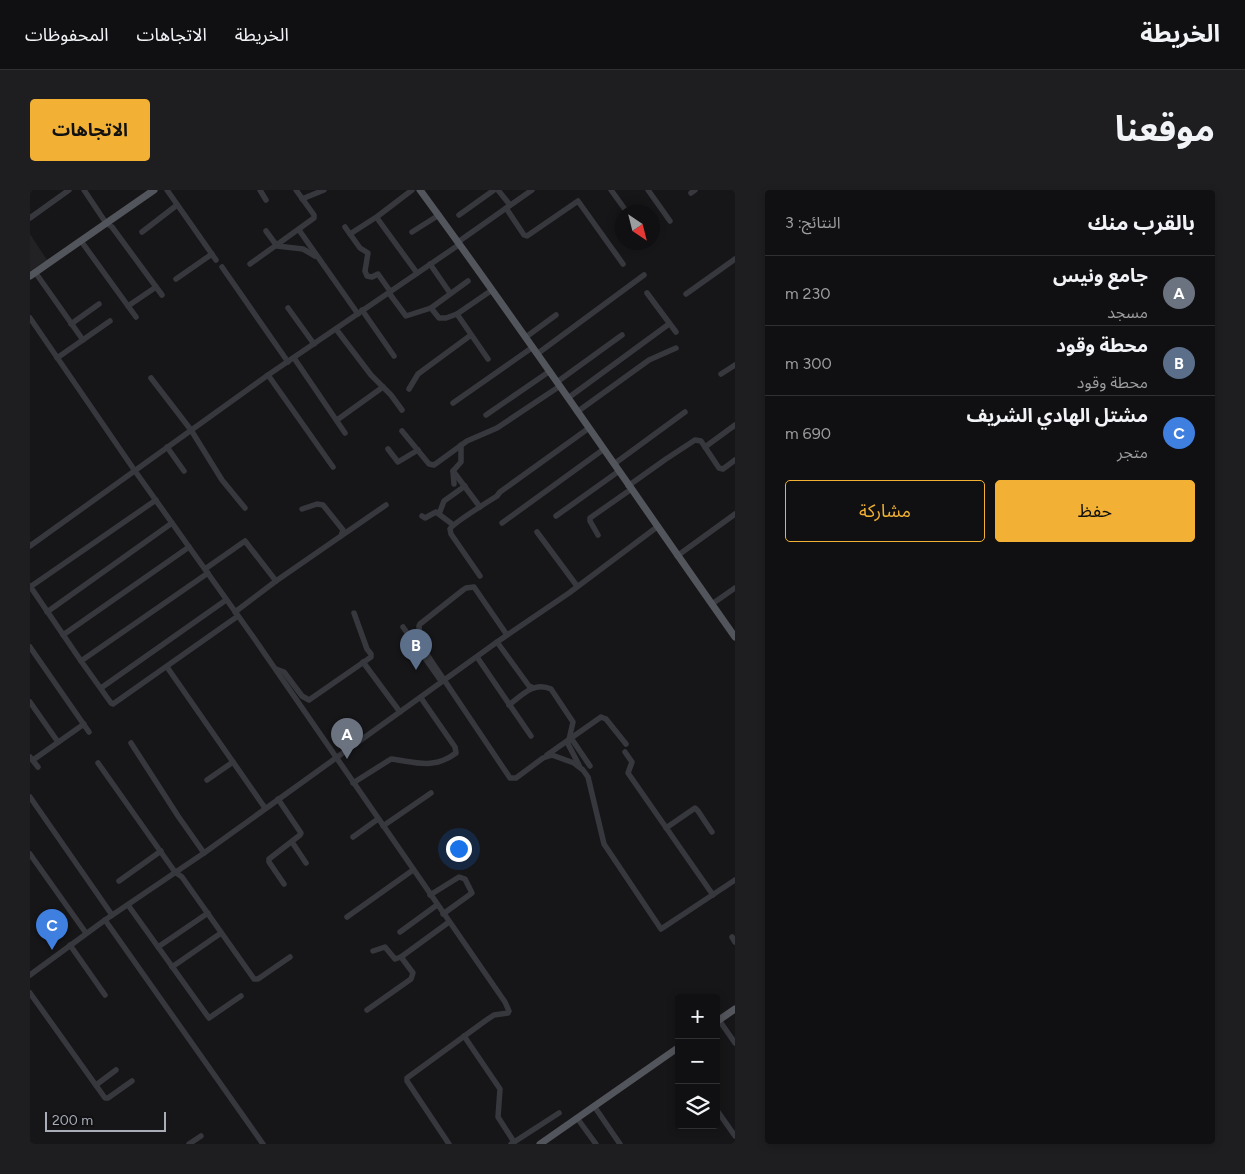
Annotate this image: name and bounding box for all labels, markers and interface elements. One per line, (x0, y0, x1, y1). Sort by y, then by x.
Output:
text: الخريطة (1140, 19, 1220, 48)
text: المحفوظات (25, 24, 109, 46)
text: الاتجاهات (137, 24, 207, 46)
text: الخريطة (235, 24, 289, 46)
button: الاتجاهات (30, 99, 150, 161)
text: موقعنا (1115, 108, 1215, 150)
north arrow (615, 205, 660, 250)
text: بالقرب منك (1088, 210, 1195, 235)
text: النتائج: 3 (785, 213, 841, 232)
text: جامع ونيس (1053, 264, 1148, 287)
text: 230 m (785, 284, 830, 303)
text: A (1173, 284, 1185, 303)
text: مسجد (1107, 303, 1148, 322)
text: محطة وقود (1056, 334, 1148, 357)
text: 300 m (785, 354, 832, 373)
text: B (1174, 354, 1184, 373)
text: محطة وقود (1077, 373, 1148, 392)
text: مشتل الهادي الشريف (966, 404, 1148, 427)
text: 690 m (785, 424, 831, 443)
text: C (1173, 424, 1185, 443)
text: متجر (1117, 443, 1148, 462)
button: مشاركة (785, 480, 985, 542)
button: حفظ (995, 480, 1195, 542)
pin: B (400, 629, 432, 670)
pin: A (331, 718, 363, 759)
your location (446, 836, 472, 862)
pin: C (36, 909, 68, 950)
map controls (675, 994, 720, 1129)
button: + (675, 994, 720, 1039)
button: − (675, 1039, 720, 1084)
button: layers (675, 1084, 720, 1129)
scale bar (45, 1109, 166, 1132)
text: 200 m (52, 1112, 93, 1129)

